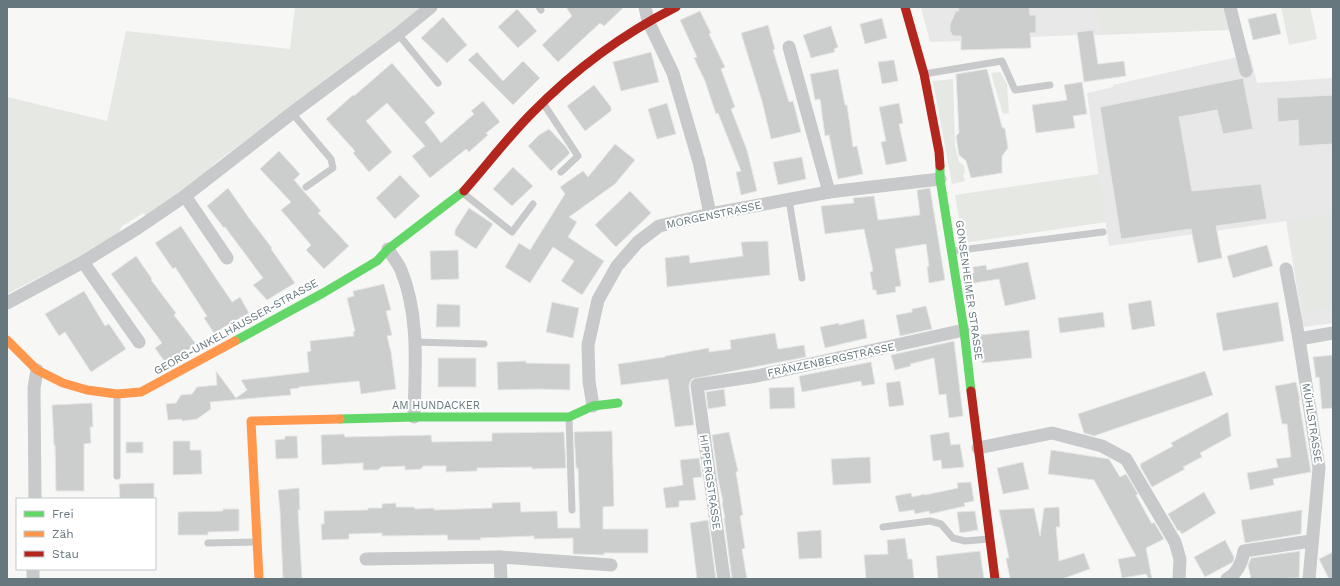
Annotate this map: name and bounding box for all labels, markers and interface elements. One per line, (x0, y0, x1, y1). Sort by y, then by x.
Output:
street label: MORGENSTRASSE (665, 199, 763, 231)
street label: GONSENHEIMER STRASSE (953, 219, 985, 361)
street label: GEORG-UNKELHÄUSSER-STRASSE (151, 275, 320, 378)
street label: FRÄNZENBERGSTRASSE (766, 339, 896, 380)
street label: MÜHLSTRASSE (1299, 382, 1326, 464)
street label: AM HUNDACKER (392, 399, 480, 412)
street label: HIPPERGSTRASSE (697, 434, 723, 530)
legend (16, 498, 156, 570)
text: Frei (52, 507, 74, 521)
text: Zäh (52, 527, 74, 541)
text: Stau (52, 547, 79, 561)

